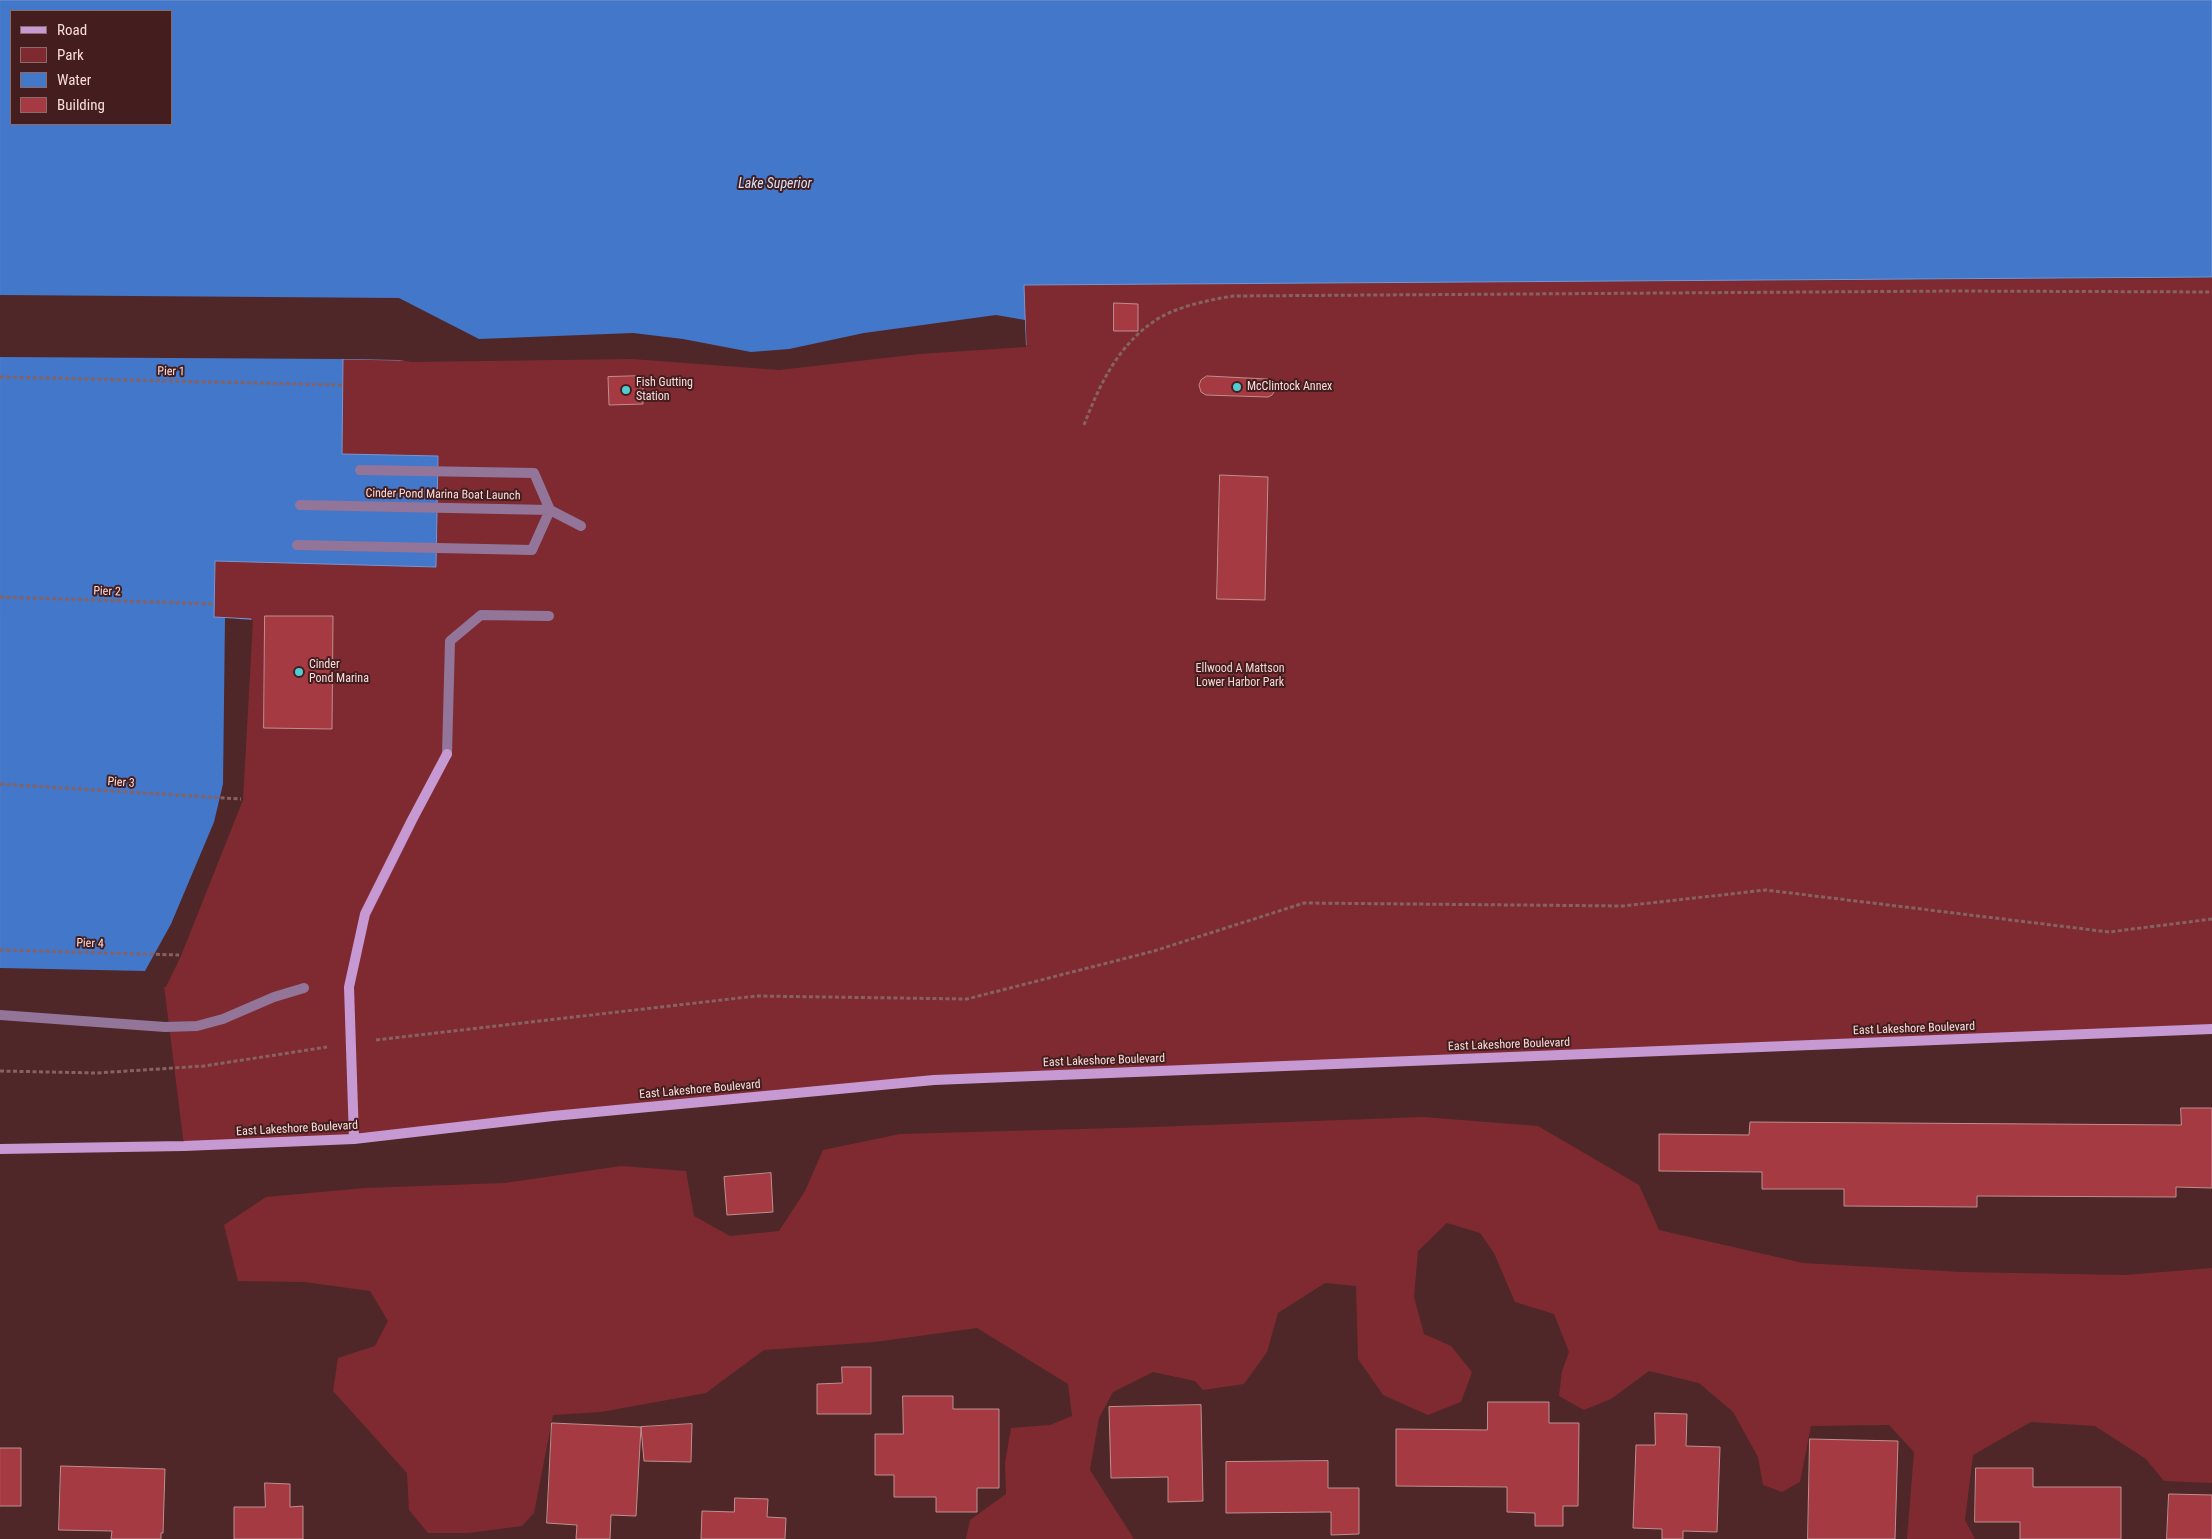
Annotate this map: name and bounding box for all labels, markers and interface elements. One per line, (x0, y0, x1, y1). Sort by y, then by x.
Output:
legend (10, 10, 172, 125)
text: Road (57, 21, 87, 39)
text: Park (57, 46, 84, 64)
text: Water (57, 71, 91, 89)
text: Building (57, 96, 105, 114)
water label: Lake Superior (738, 176, 812, 192)
street label: Pier 1 (157, 365, 185, 379)
place label: Fish Gutting Station (636, 376, 693, 404)
place label: McClintock Annex (1247, 380, 1332, 394)
marker: McClintock Annex (1231, 381, 1243, 393)
marker: Fish Gutting Station (620, 384, 632, 396)
street label: Cinder Pond Marina Boat Launch (365, 486, 521, 504)
street label: Pier 2 (93, 584, 121, 600)
place label: Cinder Pond Marina (309, 658, 369, 686)
park label: Ellwood A Mattson Lower Harbor Park (1196, 662, 1284, 690)
marker: Cinder Pond Marina (293, 666, 305, 678)
street label: Pier 3 (107, 775, 135, 791)
street label: Pier 4 (76, 936, 104, 952)
street label: East Lakeshore Boulevard (1853, 1020, 1975, 1038)
street label: East Lakeshore Boulevard (1448, 1036, 1570, 1054)
street label: East Lakeshore Boulevard (1043, 1052, 1165, 1070)
street label: East Lakeshore Boulevard (639, 1078, 761, 1102)
street label: East Lakeshore Boulevard (236, 1119, 358, 1139)

